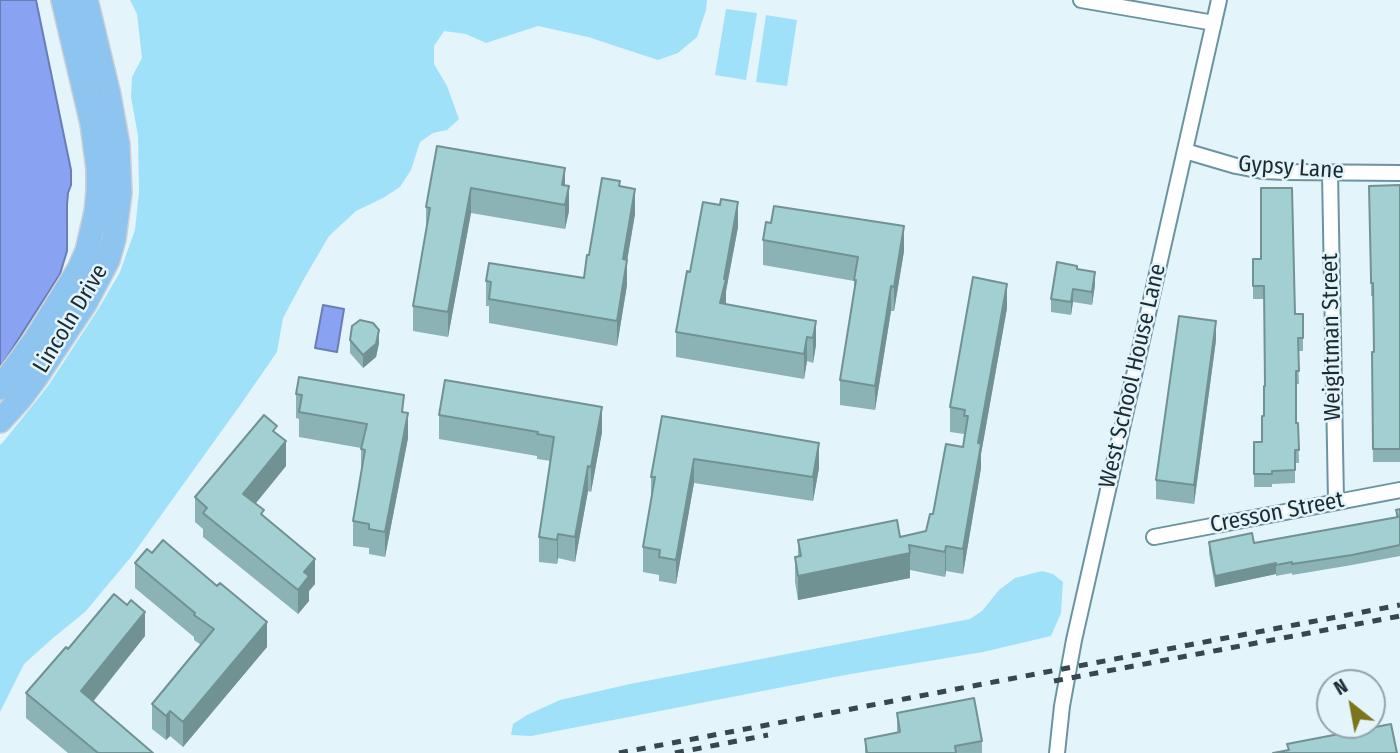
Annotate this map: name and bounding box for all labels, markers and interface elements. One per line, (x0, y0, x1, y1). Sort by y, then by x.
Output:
street label: Gypsy Lane (1237, 151, 1345, 185)
street label: Weightman Street (1317, 253, 1347, 421)
street label: Lincoln Drive (28, 260, 114, 378)
street label: West School House Lane (1094, 261, 1172, 491)
street label: Cresson Street (1208, 487, 1346, 539)
north arrow (1316, 669, 1386, 739)
text: N (1330, 674, 1352, 700)

